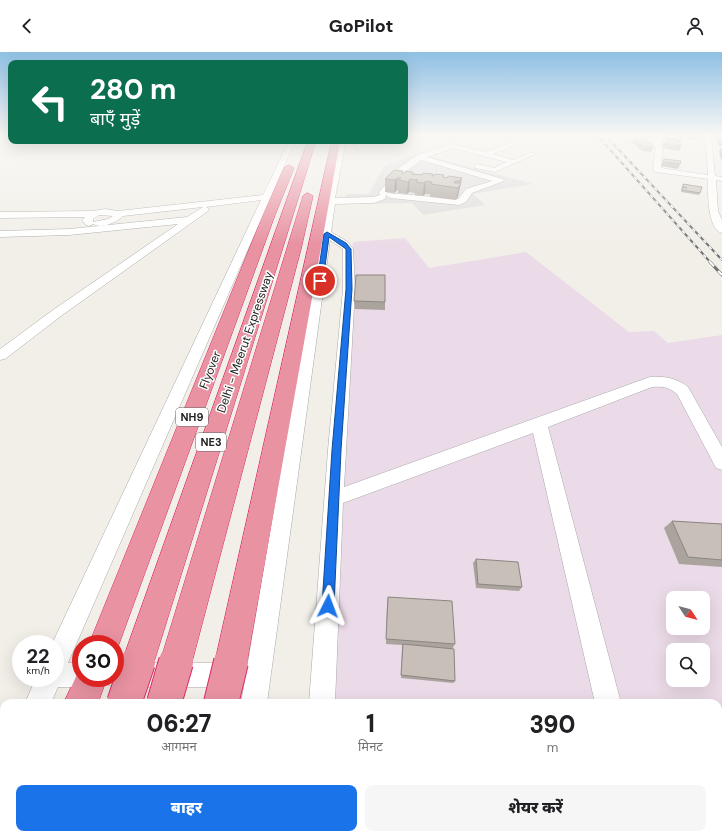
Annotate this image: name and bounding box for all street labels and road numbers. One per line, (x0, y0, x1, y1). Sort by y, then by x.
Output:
street label: Delhi - Meerut Expressway (213, 269, 277, 415)
street label: Flyover (195, 348, 225, 391)
road number: NH9 (176, 408, 208, 426)
road number: NE3 (196, 433, 226, 451)

